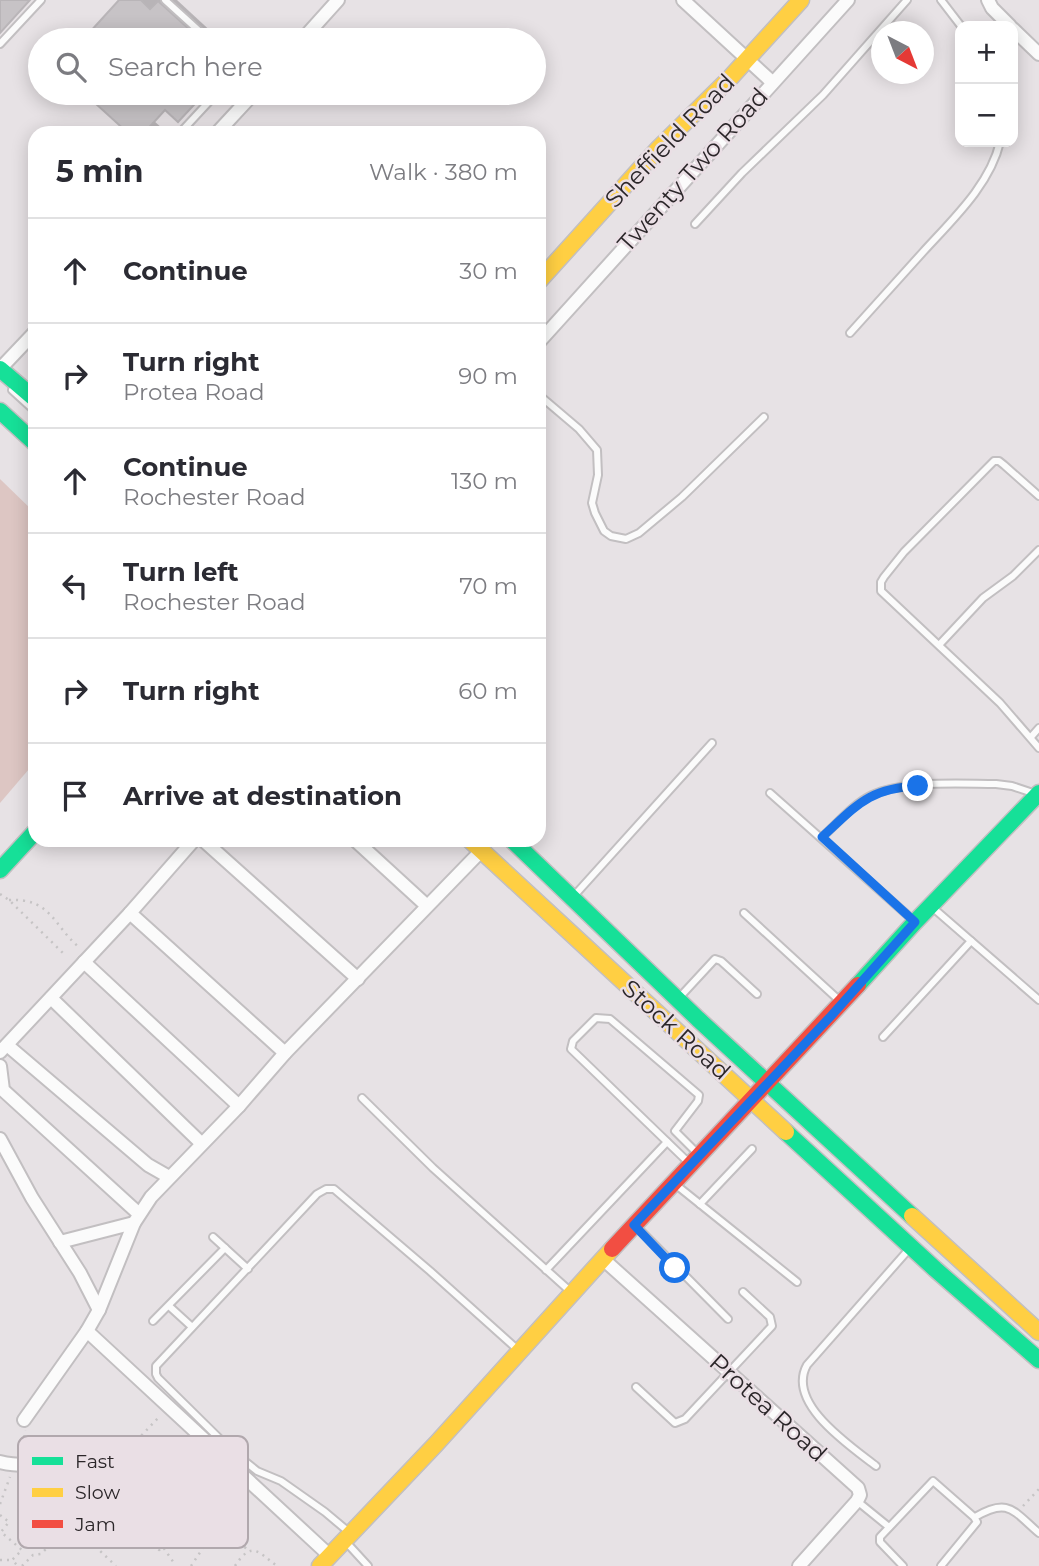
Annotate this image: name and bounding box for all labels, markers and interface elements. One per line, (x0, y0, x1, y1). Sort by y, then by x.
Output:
north arrow (871, 21, 934, 84)
map controls (955, 21, 1018, 147)
button: + (955, 21, 1018, 84)
search box (28, 28, 546, 105)
icon: search (52, 48, 90, 86)
text: Search here (108, 51, 263, 83)
street label: Sheffield Road (599, 68, 741, 213)
street label: Twenty Two Road (611, 82, 774, 258)
button: − (955, 84, 1018, 147)
text: 5 min (56, 153, 144, 190)
text: Walk · 380 m (369, 158, 518, 186)
icon: ahead (56, 252, 94, 290)
text: Continue (123, 255, 248, 287)
text: 30 m (459, 257, 518, 285)
text: Turn right (123, 346, 259, 378)
icon: right (56, 357, 94, 395)
text: 90 m (458, 362, 518, 390)
text: Protea Road (123, 378, 265, 406)
text: Continue (123, 451, 248, 483)
icon: ahead (56, 462, 94, 500)
text: 130 m (451, 467, 518, 495)
text: Rochester Road (123, 483, 306, 511)
text: Turn left (123, 556, 239, 588)
icon: left (56, 567, 94, 605)
text: 70 m (459, 572, 518, 600)
text: Rochester Road (123, 588, 306, 616)
icon: right (56, 672, 94, 710)
text: Turn right (123, 675, 259, 707)
text: 60 m (458, 677, 518, 705)
route end (902, 770, 933, 801)
icon: arrive (56, 777, 94, 815)
text: Arrive at destination (123, 780, 402, 812)
street label: Stock Road (616, 973, 737, 1086)
route start (659, 1252, 690, 1283)
street label: Protea Road (704, 1347, 833, 1468)
legend (18, 1436, 248, 1548)
text: Fast (75, 1450, 115, 1473)
text: Slow (75, 1481, 120, 1504)
text: Jam (74, 1513, 116, 1536)

